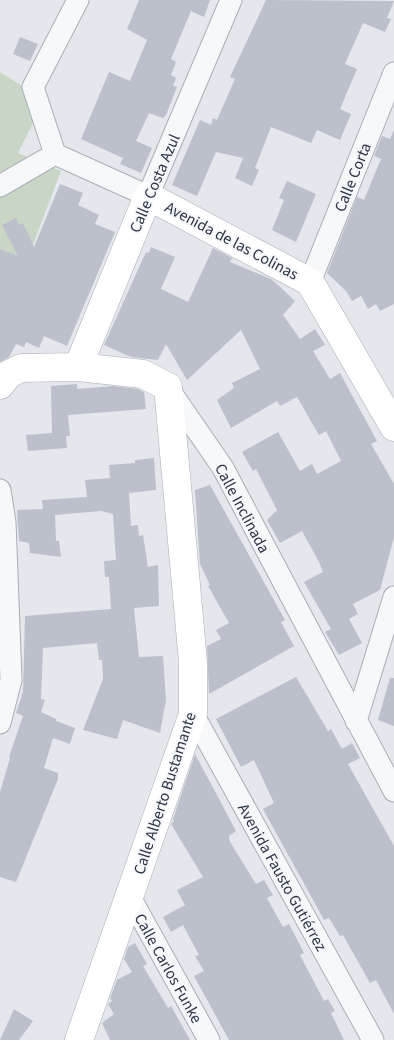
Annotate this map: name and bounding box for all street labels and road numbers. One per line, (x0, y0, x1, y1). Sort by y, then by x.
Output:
street label: Calle Costa Azul (124, 131, 186, 236)
street label: Calle Corta (329, 139, 377, 215)
street label: Avenida de las Colinas (161, 196, 302, 286)
street label: Calle Inclinada (209, 460, 275, 557)
street label: Calle Alberto Bustamante (128, 709, 202, 877)
street label: Avenida Fausto Gutiérrez (232, 800, 332, 956)
street label: Calle Carlos Funke (129, 910, 207, 1027)

